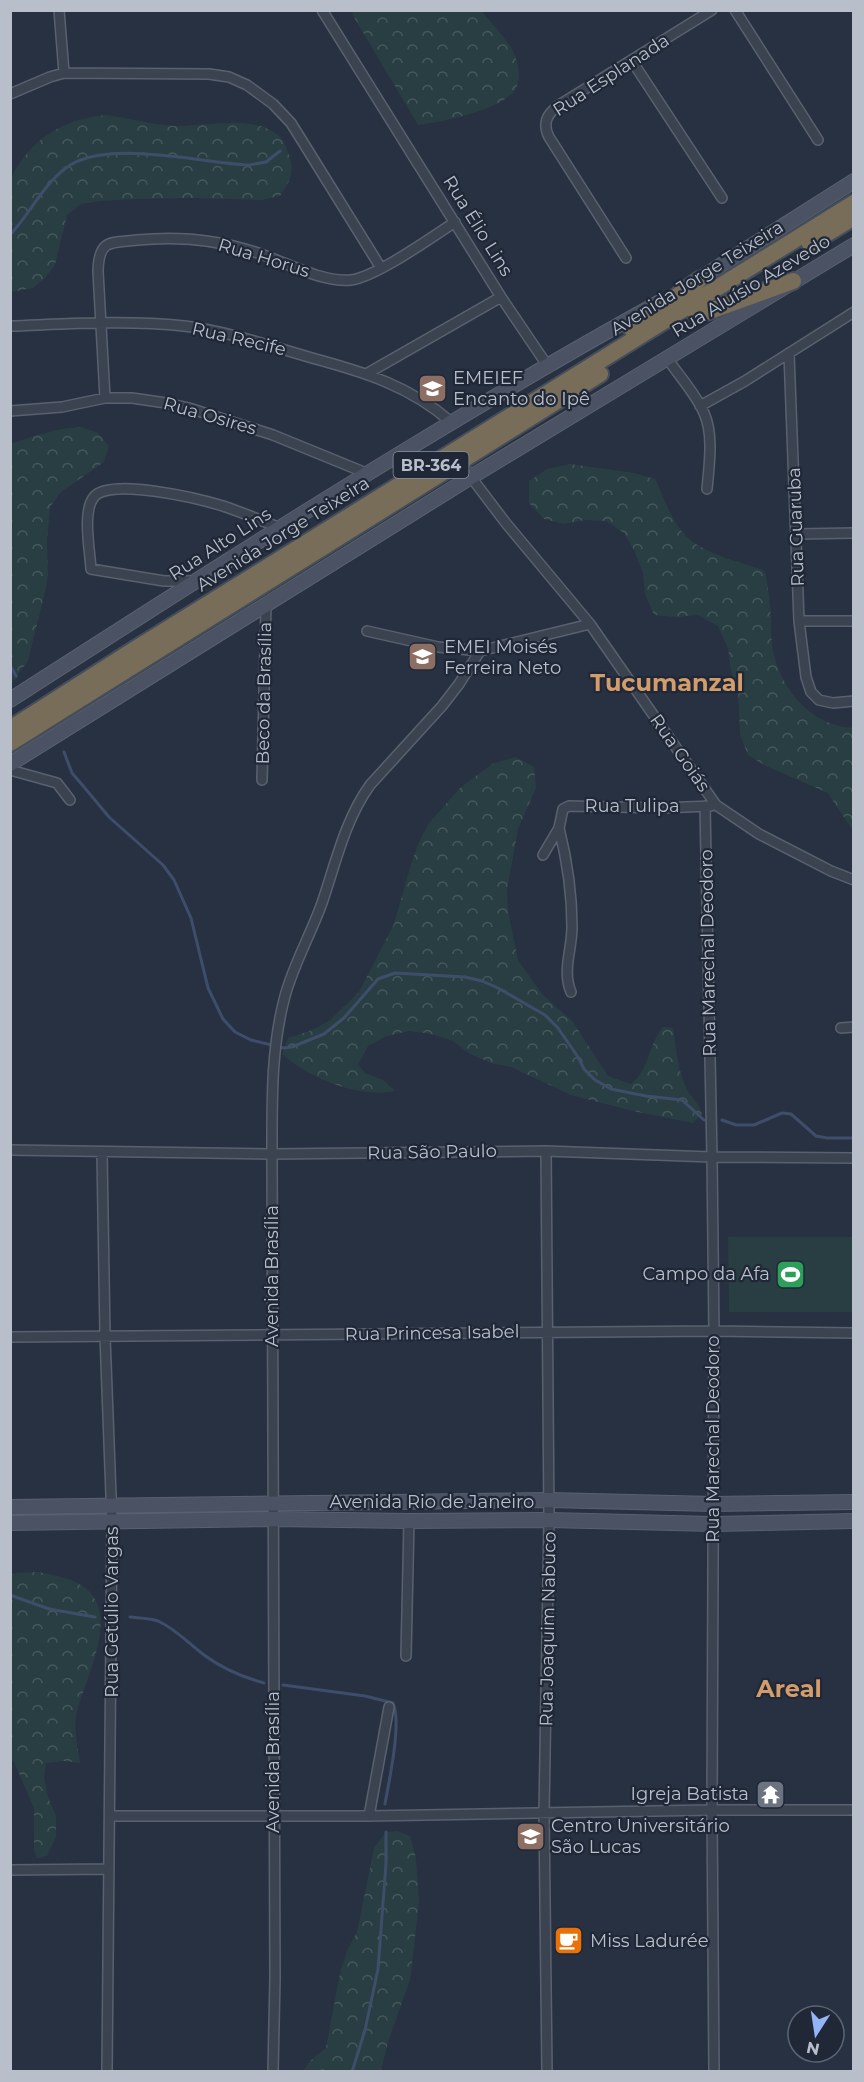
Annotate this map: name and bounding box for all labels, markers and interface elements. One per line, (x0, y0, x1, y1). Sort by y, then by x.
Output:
street label: Rua Esplanada (549, 29, 673, 121)
street label: Rua Élio Lins (438, 172, 518, 281)
street label: Avenida Jorge Teixeira (606, 216, 788, 340)
street label: Rua Aluísio Azevedo (668, 230, 834, 342)
street label: Rua Horus (216, 234, 313, 282)
street label: Rua Recife (190, 317, 288, 361)
place label: EMEIEF Encanto do Ipê (453, 367, 590, 410)
school or university icon: EMEIEF Encanto do Ipê (416, 372, 448, 404)
street label: Rua Osires (161, 392, 259, 440)
road number: BR-364 (394, 452, 468, 478)
street label: Rua Guaruba (783, 467, 809, 587)
street label: Avenida Jorge Teixeira (192, 472, 374, 596)
street label: Rua Alto Lins (165, 503, 275, 585)
street label: Beco da Brasília (252, 622, 276, 764)
place label: EMEI Moisés Ferreira Neto (444, 636, 561, 679)
school or university icon: EMEI Moisés Ferreira Neto (407, 641, 439, 673)
district label: Tucumanzal (590, 668, 744, 697)
street label: Rua Goiás (645, 710, 715, 796)
street label: Rua Tulipa (584, 795, 680, 817)
street label: Rua Marechal Deodoro (695, 849, 721, 1057)
street label: Rua São Paulo (367, 1140, 497, 1164)
street label: Avenida Brasília (261, 1205, 283, 1347)
sports icon: Campo da Afa (775, 1258, 807, 1290)
place label: Campo da Afa (642, 1263, 770, 1285)
street label: Rua Princesa Isabel (344, 1320, 520, 1346)
street label: Rua Marechal Deodoro (702, 1335, 724, 1543)
street label: Avenida Rio de Janeiro (330, 1491, 534, 1513)
street label: Rua Getúlio Vargas (101, 1526, 123, 1698)
street label: Rua Joaquim Nabuco (535, 1531, 561, 1727)
district label: Areal (755, 1674, 822, 1703)
street label: Avenida Brasília (262, 1691, 284, 1833)
temple icon: Igreja Batista (754, 1778, 786, 1810)
place label: Igreja Batista (631, 1783, 749, 1805)
place label: Centro Universitário São Lucas (551, 1815, 730, 1858)
school or university icon: Centro Universitário São Lucas (514, 1820, 546, 1852)
cafe icon: Miss Ladurée (553, 1925, 585, 1957)
place label: Miss Ladurée (590, 1930, 709, 1952)
north arrow (786, 2004, 846, 2064)
text: N (805, 2038, 821, 2059)

